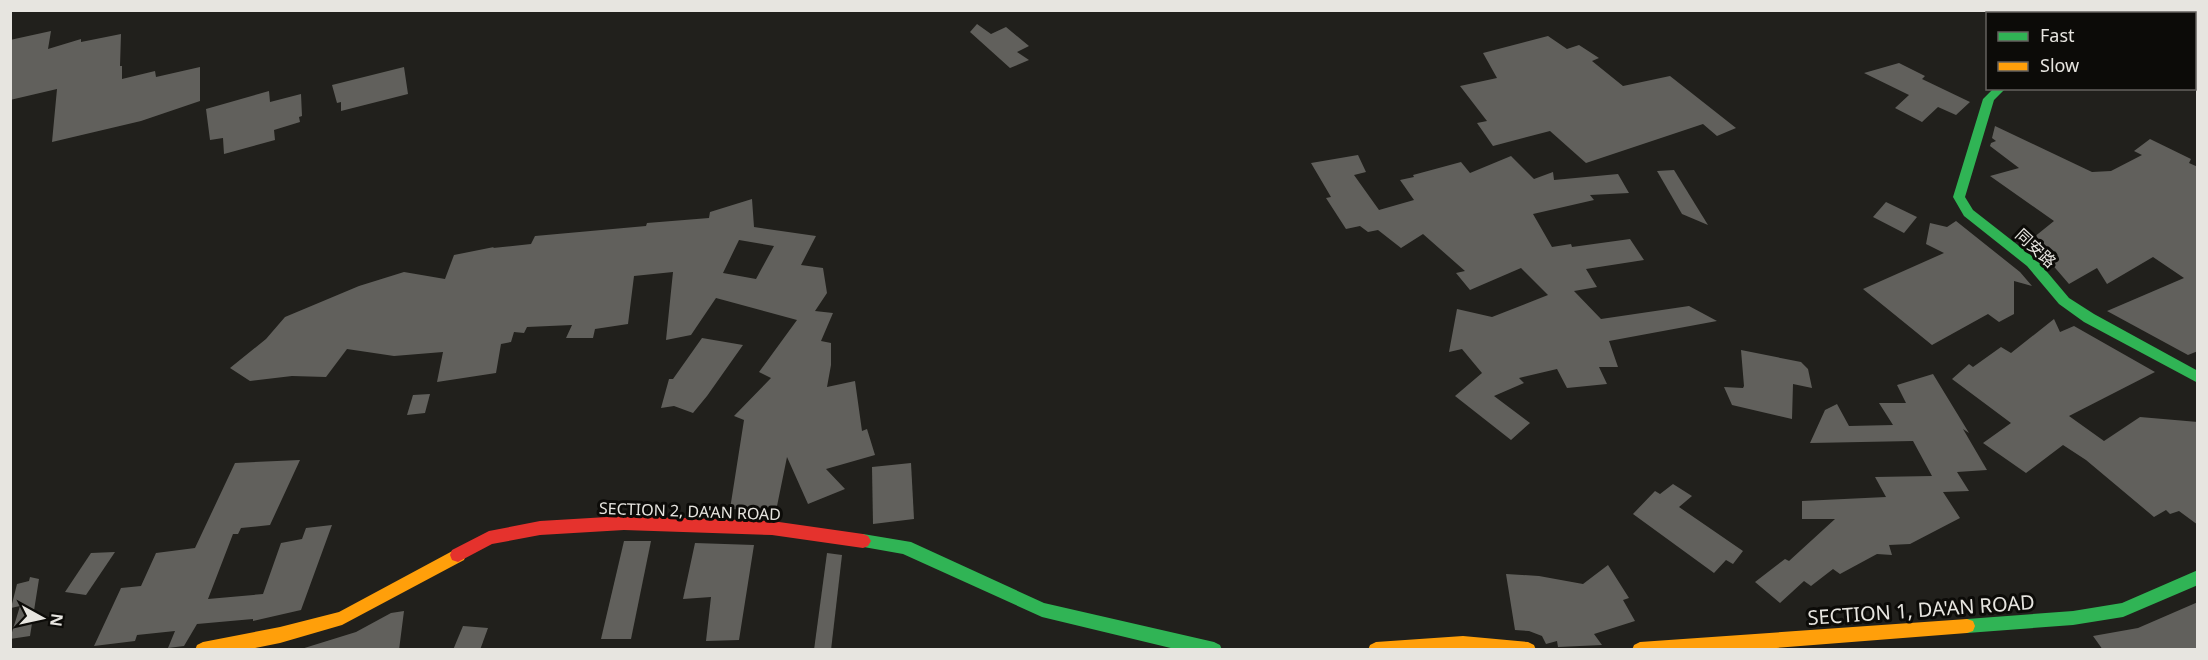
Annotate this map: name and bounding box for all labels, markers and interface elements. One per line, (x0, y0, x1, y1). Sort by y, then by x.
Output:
legend (1986, 12, 2196, 90)
text: Fast (2040, 23, 2075, 47)
text: Slow (2040, 53, 2079, 77)
street label: 同安路 (2011, 224, 2061, 272)
street label: SECTION 2, DA'AN ROAD (599, 497, 781, 525)
north arrow (12, 588, 72, 648)
street label: SECTION 1, DA'AN ROAD (1807, 588, 2035, 631)
text: N (45, 612, 69, 628)

